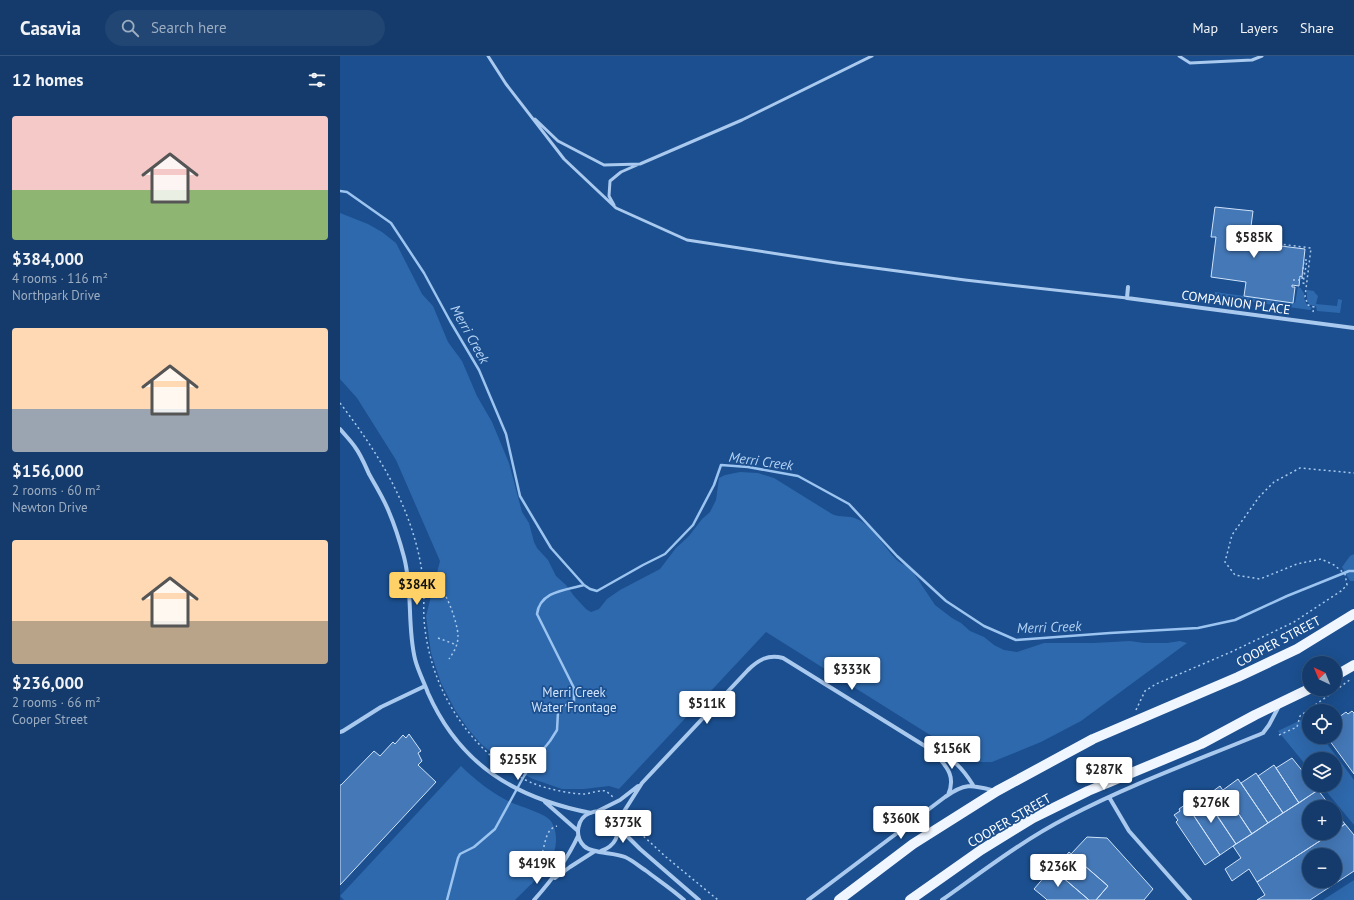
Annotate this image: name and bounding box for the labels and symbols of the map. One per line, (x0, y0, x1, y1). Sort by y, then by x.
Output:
pin: $585K (1226, 225, 1282, 259)
street label: COMPANION PLACE (1180, 286, 1291, 319)
water label: Merri Creek (446, 301, 494, 367)
water label: Merri Creek (728, 448, 795, 475)
pin: $384K (389, 572, 445, 606)
street label: COOPER STREET (1233, 612, 1323, 671)
water label: Merri Creek (1016, 617, 1082, 637)
north arrow (1302, 656, 1342, 696)
pin: $333K (824, 657, 880, 691)
park label: Merri Creek Water Frontage (531, 684, 617, 716)
pin: $511K (679, 691, 735, 725)
pin: $156K (924, 736, 980, 770)
pin: $255K (490, 747, 546, 781)
pin: $287K (1076, 757, 1132, 791)
street label: COOPER STREET (965, 790, 1054, 851)
pin: $276K (1183, 790, 1239, 824)
pin: $360K (873, 806, 929, 840)
pin: $373K (595, 810, 651, 844)
pin: $419K (509, 851, 565, 885)
pin: $236K (1030, 854, 1086, 888)

